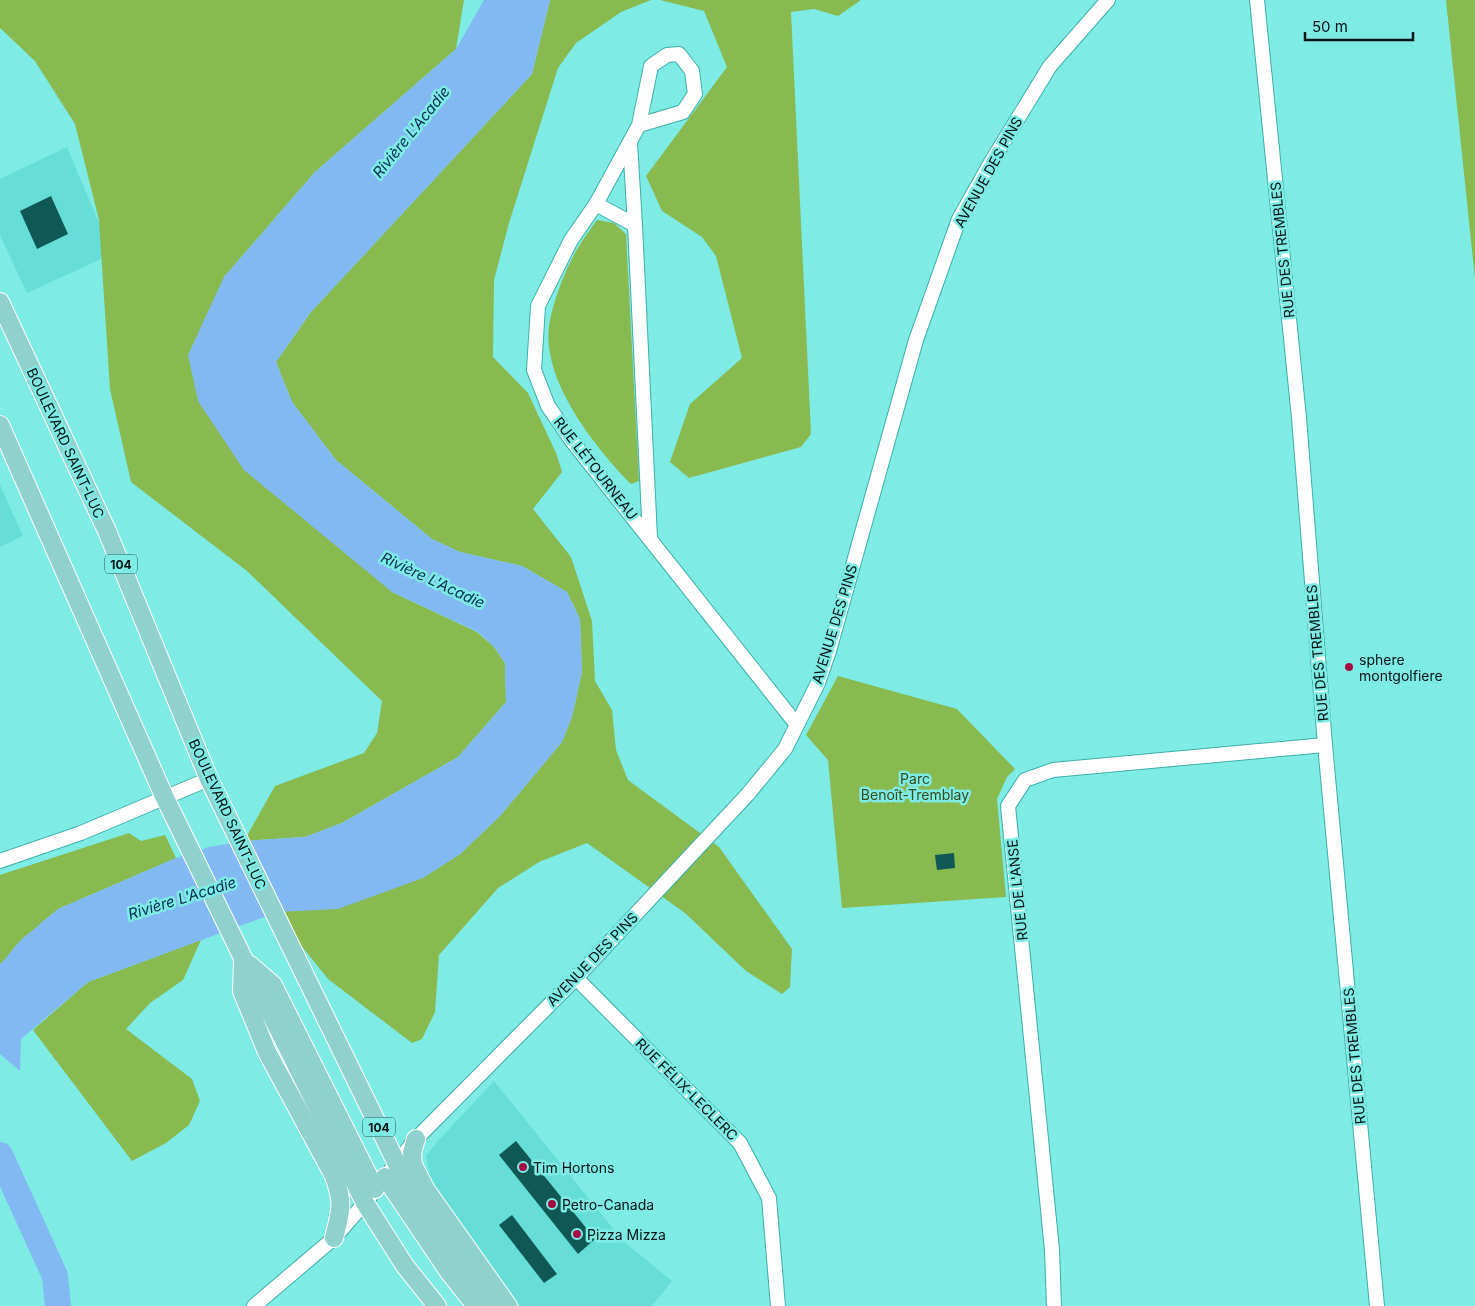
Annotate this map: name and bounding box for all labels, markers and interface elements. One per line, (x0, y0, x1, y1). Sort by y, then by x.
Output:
scale bar (1305, 10, 1412, 42)
text: 50 m (1312, 17, 1348, 36)
water label: Rivière L'Acadie (368, 82, 454, 182)
street label: AVENUE DES PINS (951, 114, 1025, 230)
street label: RUE DES TREMBLES (1266, 181, 1298, 319)
street label: BOULEVARD SAINT-LUC (24, 365, 108, 521)
street label: RUE LÉTOURNEAU (551, 413, 641, 523)
water label: Rivière L'Acadie (378, 548, 488, 612)
road number: 104 (105, 554, 137, 574)
street label: AVENUE DES PINS (808, 562, 860, 686)
street label: RUE DES TREMBLES (1303, 584, 1331, 722)
place label: sphere montgolfiere (1359, 651, 1443, 684)
marker: sphere montgolfiere (1343, 661, 1355, 673)
street label: BOULEVARD SAINT-LUC (186, 736, 270, 892)
park label: Parc Benoît-Tremblay (861, 770, 969, 803)
street label: RUE DE L'ANSE (1003, 839, 1031, 941)
water label: Rivière L'Acadie (126, 872, 238, 924)
street label: AVENUE DES PINS (543, 909, 641, 1009)
street label: RUE DES TREMBLES (1340, 987, 1368, 1125)
street label: RUE FÉLIX-LECLERC (632, 1034, 742, 1144)
road number: 104 (363, 1118, 395, 1136)
place label: Tim Hortons (533, 1159, 614, 1176)
marker: Tim Hortons (517, 1161, 529, 1173)
place label: Petro-Canada (562, 1196, 654, 1213)
marker: Petro-Canada (546, 1198, 558, 1210)
place label: Pizza Mizza (587, 1226, 666, 1243)
marker: Pizza Mizza (571, 1228, 583, 1240)

